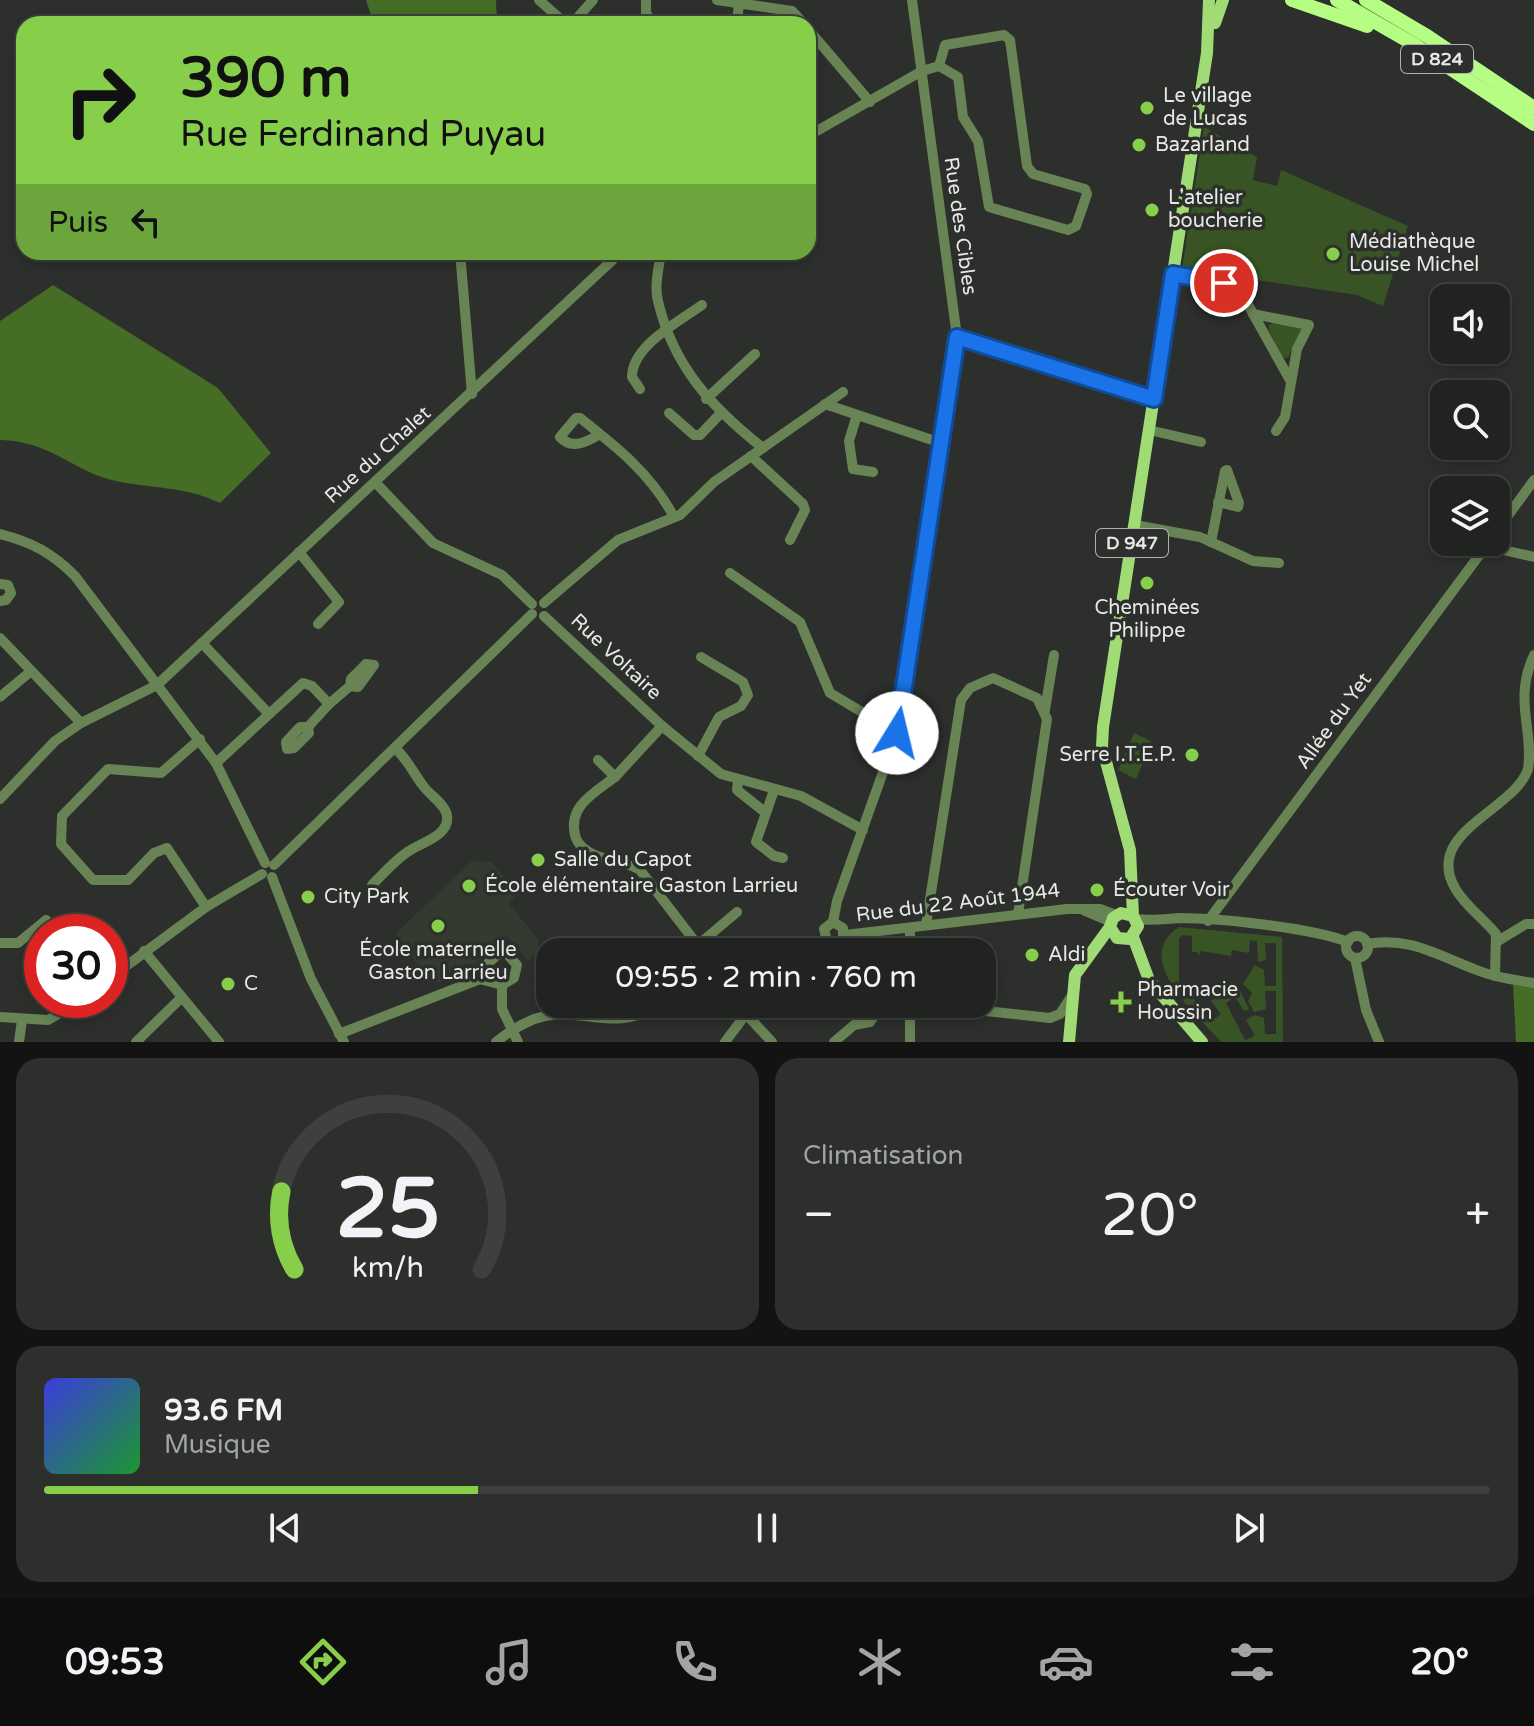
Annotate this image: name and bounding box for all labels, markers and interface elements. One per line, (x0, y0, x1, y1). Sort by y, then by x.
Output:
text: 390 m (180, 45, 351, 112)
road number: D 824 (1401, 45, 1473, 73)
icon: right (48, 48, 152, 152)
place label: Le village de Lucas (1163, 84, 1252, 131)
marker: Le village de Lucas (1138, 99, 1156, 117)
text: Rue Ferdinand Puyau (180, 113, 546, 156)
place label: Bazarland (1155, 133, 1250, 157)
marker: Bazarland (1130, 136, 1148, 154)
street label: Rue des Cibles (938, 155, 982, 297)
place label: L'atelier boucherie (1168, 186, 1263, 233)
icon: left (124, 200, 168, 244)
marker: L'atelier boucherie (1143, 201, 1161, 219)
text: Puis (48, 204, 108, 241)
place label: Médiathèque Louise Michel (1349, 230, 1479, 277)
marker: Médiathèque Louise Michel (1324, 245, 1342, 263)
pin (1190, 249, 1258, 317)
icon: arrive (1202, 261, 1246, 305)
map controls (1430, 284, 1510, 556)
button: sound (1430, 284, 1510, 364)
button: search (1430, 380, 1510, 460)
street label: Rue du Chalet (320, 401, 436, 509)
button: layers (1430, 476, 1510, 556)
road number: D 947 (1096, 529, 1168, 557)
marker: Cheminées Philippe (1138, 574, 1156, 592)
place label: Cheminées Philippe (1094, 596, 1200, 643)
street label: Rue Voltaire (566, 609, 666, 705)
street label: Allée du Yet (1291, 668, 1377, 774)
position arrow (855, 691, 939, 775)
place label: Serre I.T.E.P. (1060, 743, 1176, 767)
marker: Serre I.T.E.P. (1183, 746, 1201, 764)
place label: Salle du Capot (554, 848, 692, 872)
marker: Salle du Capot (529, 851, 547, 869)
place label: École élémentaire Gaston Larrieu (485, 873, 798, 898)
marker: École élémentaire Gaston Larrieu (460, 877, 478, 895)
place label: Écouter Voir (1113, 877, 1230, 902)
street label: Rue du 22 Août 1944 (855, 879, 1061, 927)
marker: Écouter Voir (1088, 881, 1106, 899)
place label: City Park (324, 885, 409, 909)
marker: City Park (299, 888, 317, 906)
speed limit sign: 30 (24, 914, 128, 1018)
marker: École maternelle Gaston Larrieu (429, 917, 447, 935)
place label: École maternelle Gaston Larrieu (359, 937, 517, 985)
place label: Aldi (1048, 943, 1085, 967)
marker: Aldi (1023, 946, 1041, 964)
text: 09:55 · 2 min · 760 m (615, 959, 917, 996)
place label: C (244, 972, 258, 996)
marker: C (219, 975, 237, 993)
place label: Pharmacie Houssin (1137, 978, 1238, 1025)
marker: Pharmacie Houssin (1112, 993, 1130, 1011)
text: Climatisation (803, 1140, 963, 1171)
text: 25 (335, 1160, 440, 1260)
text: 20° (1101, 1180, 1199, 1252)
text: − (803, 1189, 834, 1242)
text: + (1465, 1189, 1490, 1242)
text: km/h (352, 1251, 423, 1285)
text: 93.6 FM (164, 1392, 283, 1429)
text: Musique (164, 1429, 271, 1460)
icon: previous (263, 1506, 307, 1550)
icon: pause (745, 1506, 789, 1550)
icon: next (1227, 1506, 1271, 1550)
icon: directions (295, 1634, 351, 1690)
icon: music (481, 1634, 537, 1690)
icon: phone (667, 1634, 723, 1690)
icon: climate (852, 1634, 908, 1690)
icon: car (1038, 1634, 1094, 1690)
icon: filters (1224, 1634, 1280, 1690)
text: 09:53 (65, 1641, 165, 1684)
text: 20° (1410, 1641, 1469, 1684)

